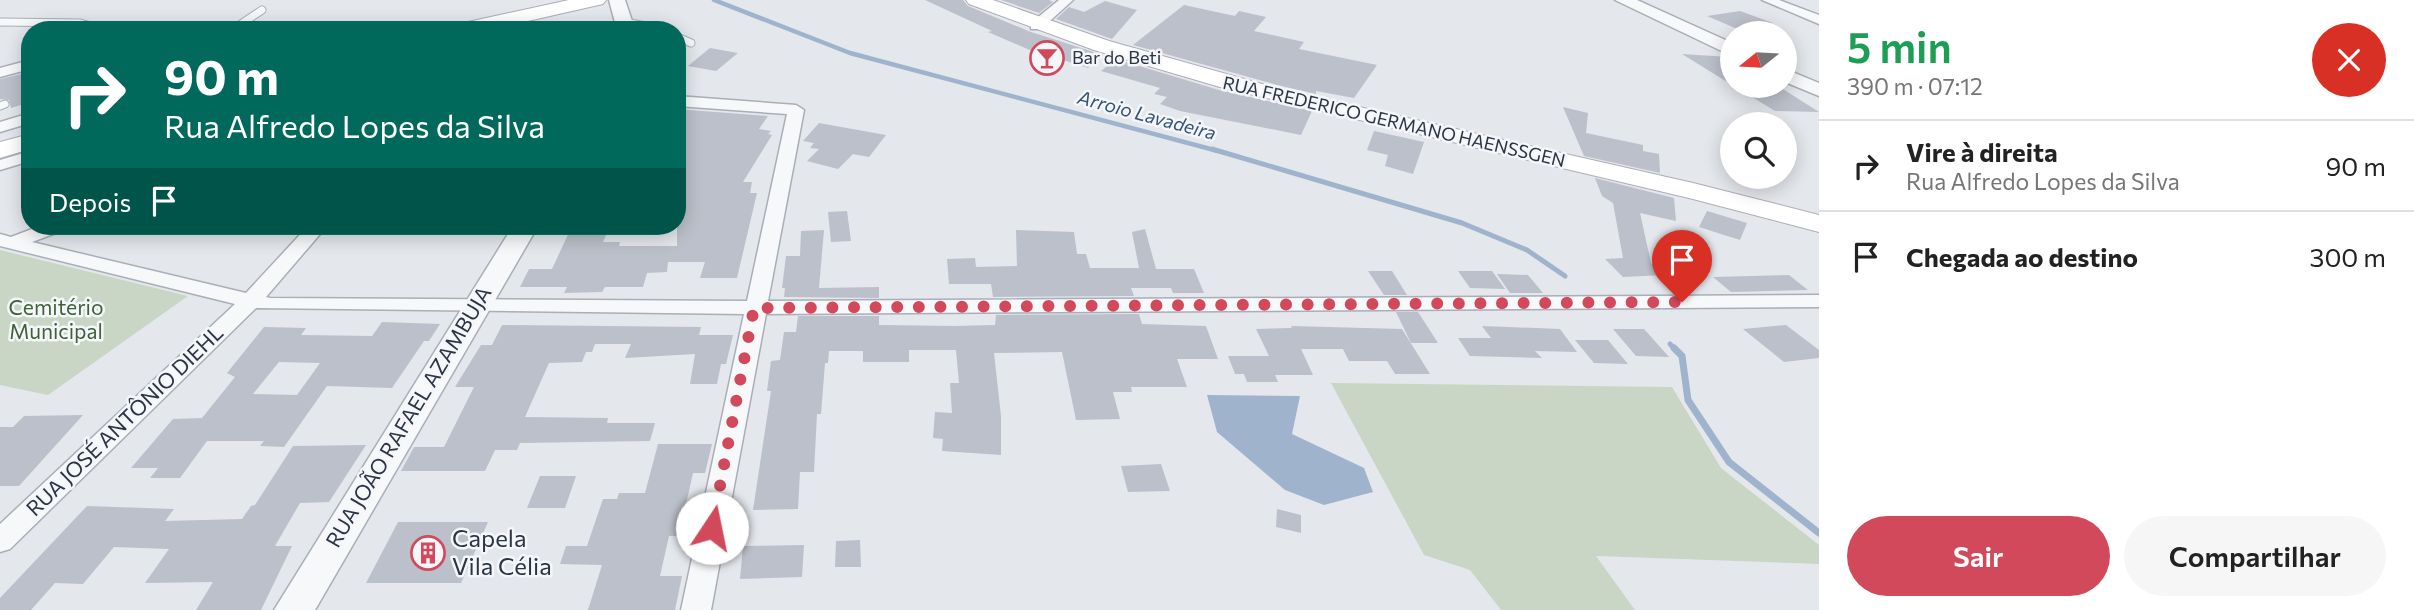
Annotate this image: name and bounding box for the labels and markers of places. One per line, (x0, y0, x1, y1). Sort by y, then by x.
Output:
bar icon: Bar do Beti (1028, 39, 1066, 77)
place label: Bar do Beti (1072, 46, 1161, 68)
pin (1652, 230, 1712, 302)
place label: Capela Vila Célia (452, 523, 552, 580)
building icon: Capela Vila Célia (409, 534, 447, 572)

